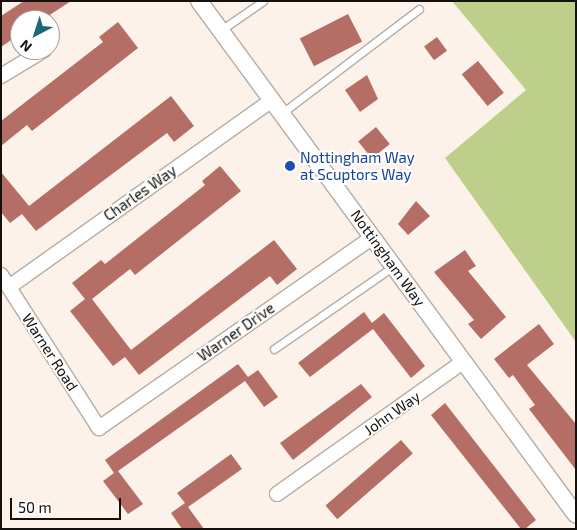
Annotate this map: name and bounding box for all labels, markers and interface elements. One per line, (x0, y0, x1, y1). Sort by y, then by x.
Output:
north arrow (10, 10, 60, 60)
text: N (16, 36, 35, 56)
place label: Nottingham Way at Scuptors Way (300, 148, 415, 183)
marker: Nottingham Way at Scuptors Way (284, 160, 296, 172)
street label: Charles Way (100, 161, 180, 225)
street label: Nottingham Way (347, 206, 429, 310)
street label: Warner Drive (194, 299, 278, 365)
street label: Warner Road (18, 310, 82, 394)
street label: John Way (360, 387, 424, 439)
scale bar (12, 488, 124, 520)
text: 50 m (18, 498, 52, 516)

